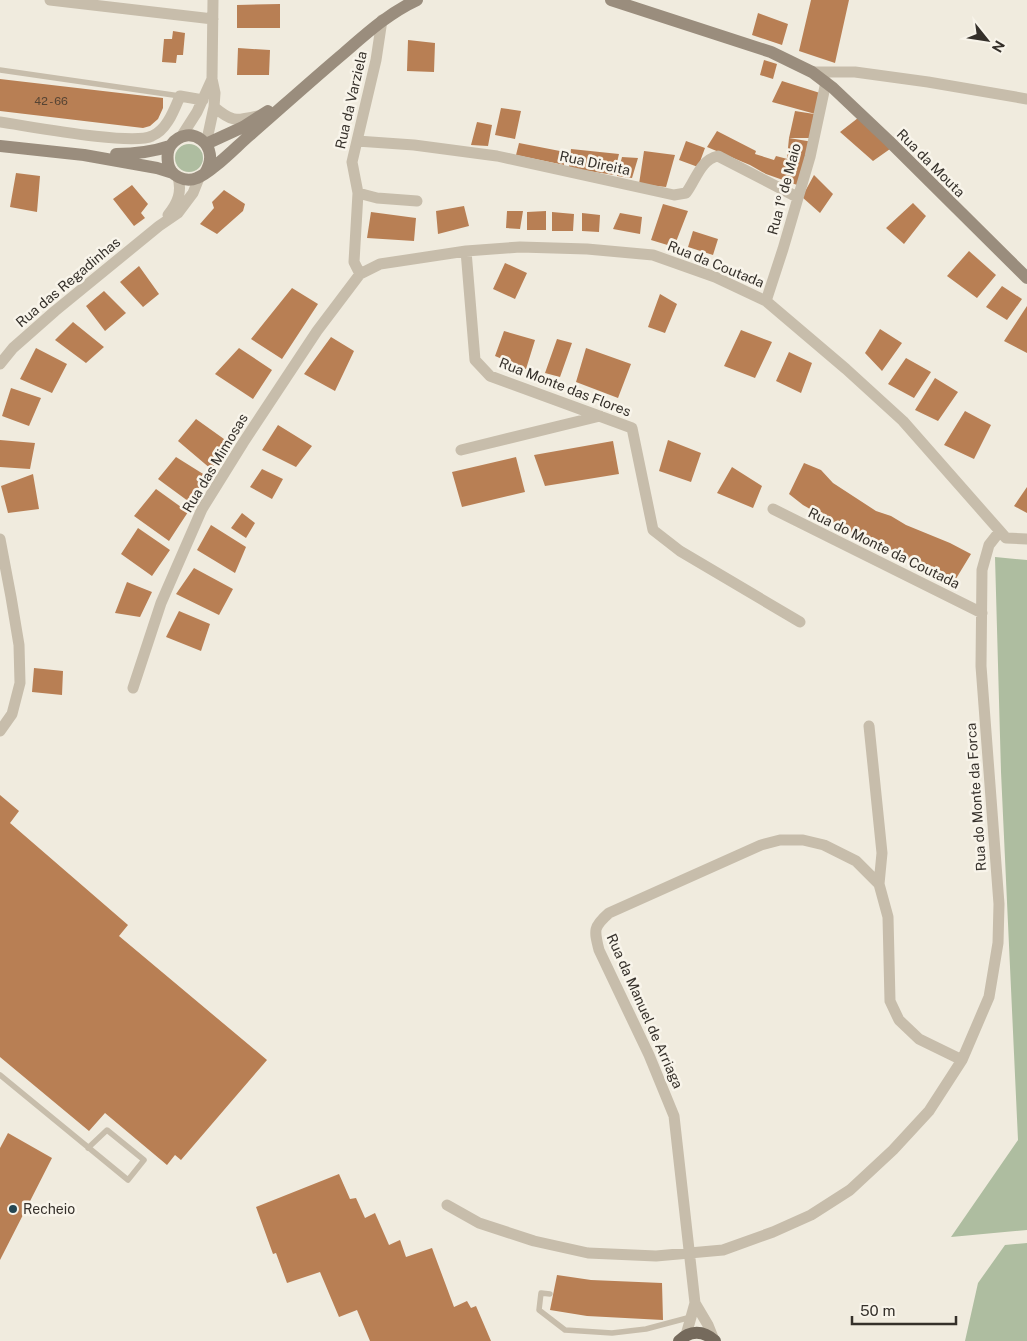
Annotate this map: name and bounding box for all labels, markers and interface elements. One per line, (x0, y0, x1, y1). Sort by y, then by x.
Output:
north arrow (962, 15, 1012, 65)
text: N (989, 38, 1008, 55)
street label: Rua da Varziela (332, 50, 370, 150)
house number: 42 - 66 (34, 95, 68, 107)
street label: Rua da Mouta (894, 126, 968, 200)
street label: Rua 1º de Maio (764, 141, 804, 237)
street label: Rua Direita (558, 148, 632, 178)
street label: Rua das Regadinhas (13, 234, 123, 330)
street label: Rua da Coutada (665, 237, 767, 291)
street label: Rua Monte das Flores (497, 354, 633, 420)
street label: Rua das Mimosas (179, 411, 251, 515)
street label: Rua do Monte da Coutada (806, 504, 962, 592)
street label: Rua do Monte da Forca (963, 722, 989, 872)
street label: Rua da Manuel de Arriaga (604, 931, 686, 1091)
place label: Recheio (23, 1201, 75, 1217)
marker: Recheio (7, 1203, 19, 1215)
scale bar (852, 1294, 956, 1326)
text: 50 m (860, 1302, 895, 1319)

